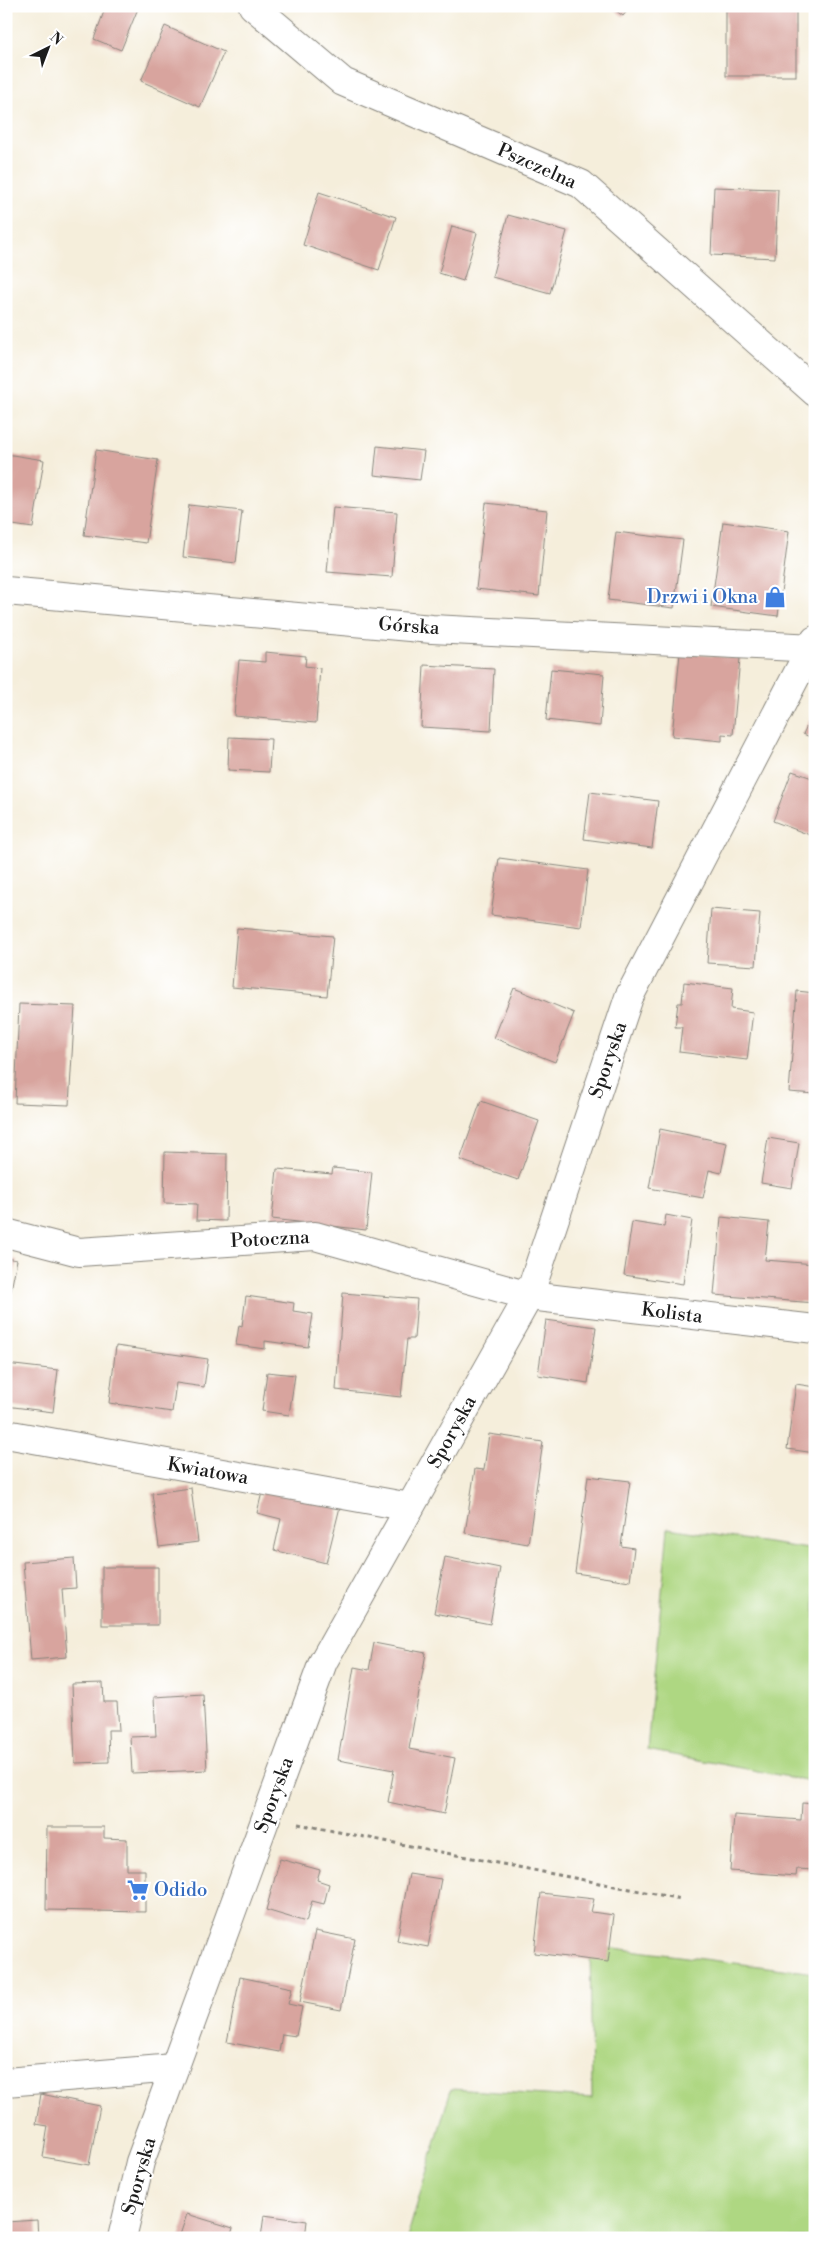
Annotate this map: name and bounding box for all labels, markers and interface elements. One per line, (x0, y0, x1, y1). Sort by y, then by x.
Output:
north arrow (22, 22, 72, 72)
text: N (46, 29, 66, 49)
street label: Pszczelna (494, 138, 581, 194)
shop icon: Drzwi i Okna (762, 584, 788, 610)
place label: Drzwi i Okna (647, 585, 758, 609)
street label: Górska (378, 612, 441, 640)
street label: Sporyska (584, 1018, 632, 1101)
street label: Potoczna (230, 1225, 310, 1253)
street label: Kolista (640, 1297, 704, 1329)
street label: Sporyska (422, 1391, 482, 1472)
street label: Kwiatowa (166, 1452, 251, 1490)
street label: Sporyska (249, 1753, 299, 1836)
supermarket icon: Odido (125, 1877, 151, 1903)
place label: Odido (154, 1878, 207, 1902)
street label: Sporyska (117, 2134, 162, 2217)

